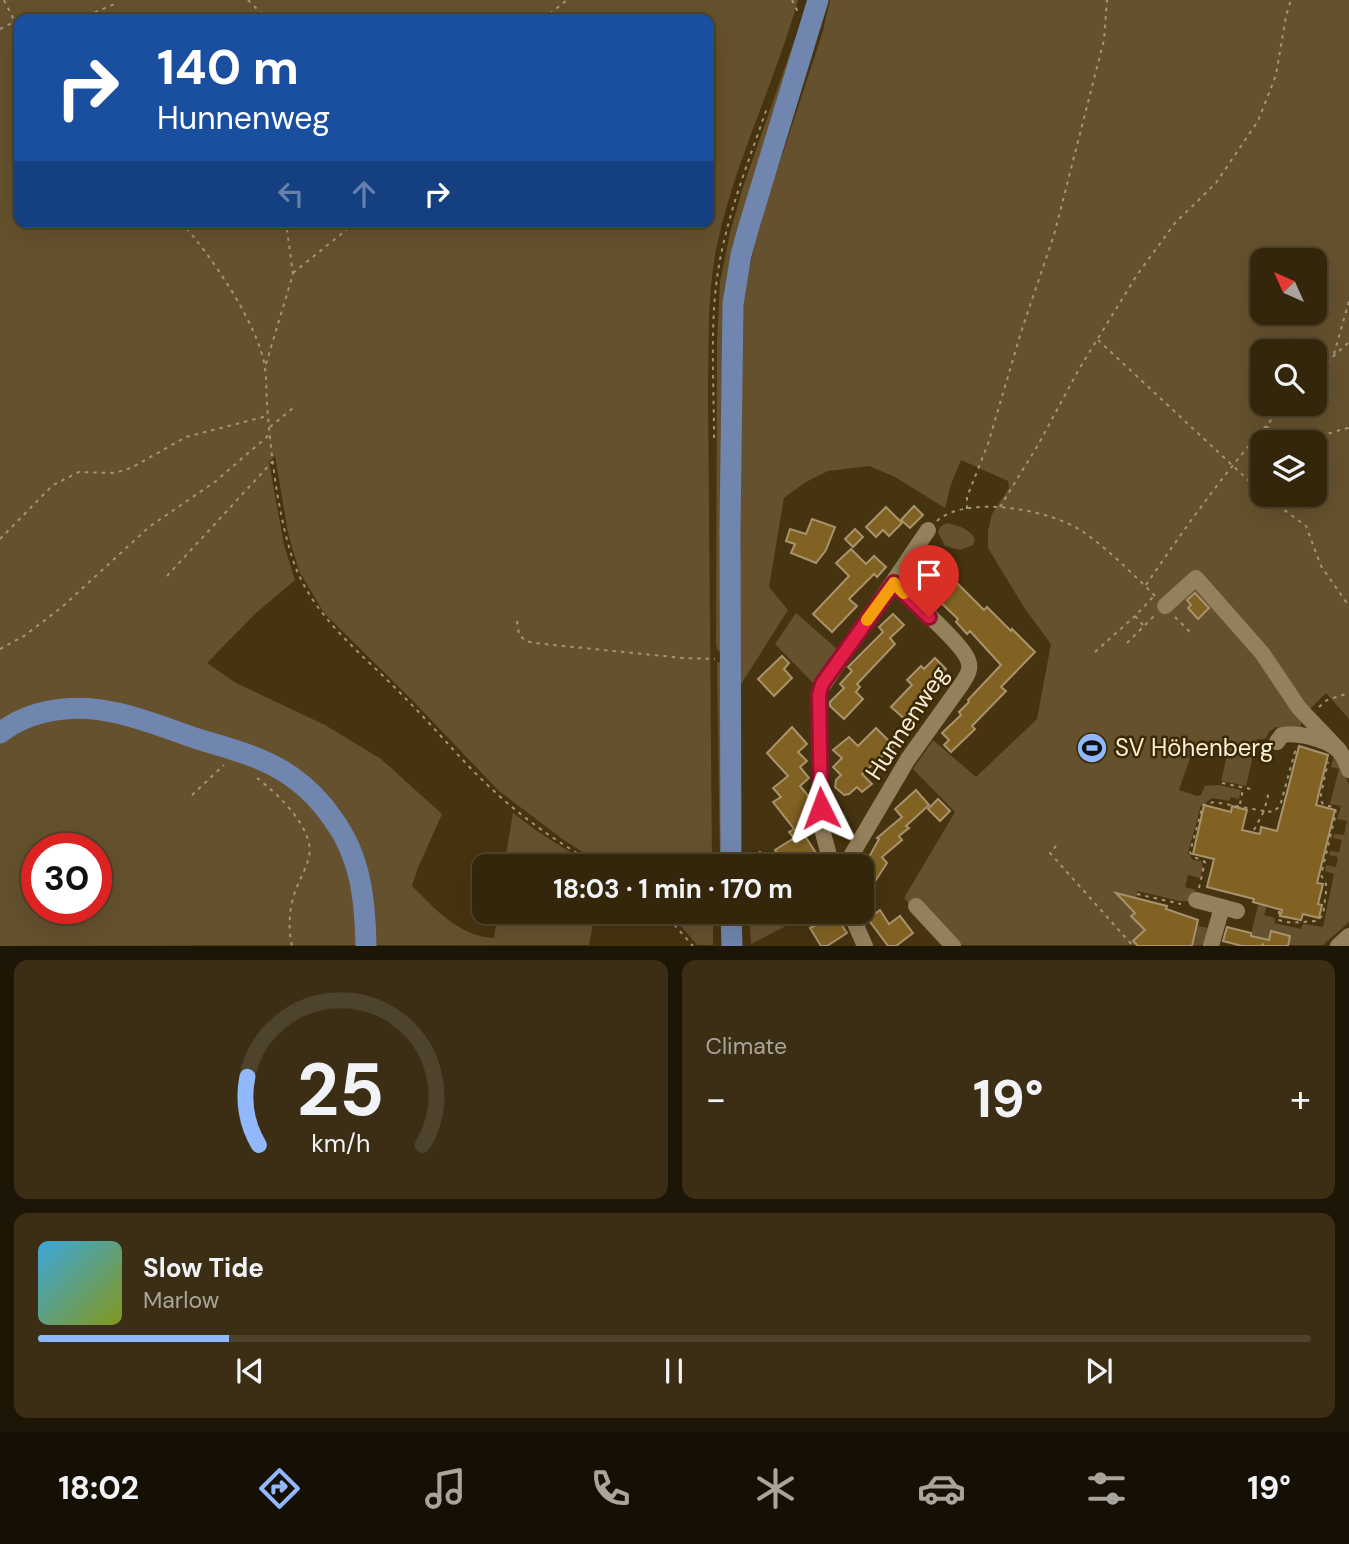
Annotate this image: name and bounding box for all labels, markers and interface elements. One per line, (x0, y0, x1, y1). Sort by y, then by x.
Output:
text: 140 m (157, 35, 299, 99)
icon: right (42, 42, 133, 133)
text: Hunnenweg (157, 97, 330, 139)
icon: left (272, 175, 310, 213)
icon: ahead (345, 175, 383, 213)
icon: right (418, 175, 456, 213)
north arrow (1250, 248, 1326, 326)
map controls (1250, 248, 1327, 507)
button: search (1250, 339, 1327, 416)
button: layers (1250, 430, 1327, 507)
pin (899, 545, 959, 617)
icon: arrive (910, 556, 948, 594)
street label: Hunnenweg (858, 660, 955, 786)
sports icon: SV Höhenberg (1075, 731, 1109, 765)
place label: SV Höhenberg (1115, 732, 1273, 763)
position arrow (784, 771, 858, 845)
speed limit sign: 30 (21, 833, 112, 924)
text: 18:03 · 1 min · 170 m (553, 872, 793, 906)
text: Climate (706, 1031, 787, 1061)
text: 25 (297, 1044, 384, 1139)
text: 19° (973, 1065, 1044, 1133)
text: − (706, 1074, 726, 1124)
text: + (1290, 1074, 1311, 1124)
text: km/h (311, 1127, 370, 1160)
text: Slow Tide (143, 1251, 264, 1285)
text: Marlow (143, 1285, 219, 1315)
icon: previous (231, 1352, 269, 1390)
icon: pause (655, 1352, 693, 1390)
icon: next (1080, 1352, 1118, 1390)
icon: directions (255, 1464, 304, 1513)
icon: music (421, 1464, 470, 1513)
icon: phone (586, 1464, 635, 1513)
icon: climate (751, 1464, 800, 1513)
icon: car (917, 1464, 966, 1513)
icon: filters (1082, 1464, 1131, 1513)
text: 18:02 (58, 1467, 139, 1509)
text: 19° (1247, 1467, 1291, 1509)

